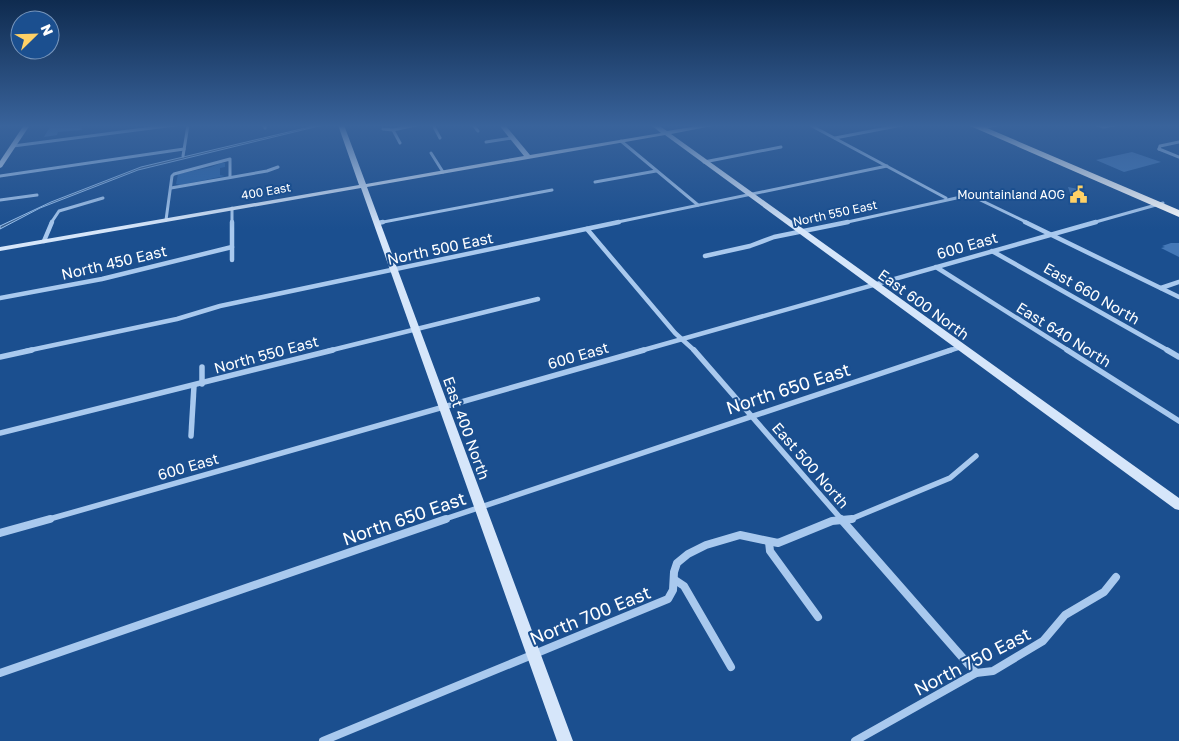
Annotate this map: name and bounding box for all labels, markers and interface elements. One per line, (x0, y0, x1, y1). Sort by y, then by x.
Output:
north arrow (10, 10, 60, 60)
text: N (38, 22, 57, 38)
street label: 400 East (240, 179, 292, 203)
public building icon: Mountainland AOG (1069, 184, 1089, 204)
place label: Mountainland AOG (957, 187, 1065, 202)
street label: North 550 East (791, 197, 879, 229)
street label: North 500 East (385, 228, 495, 268)
street label: 600 East (934, 228, 1000, 262)
street label: North 450 East (59, 241, 169, 283)
street label: East 660 North (1041, 258, 1143, 328)
street label: East 600 North (875, 265, 973, 343)
street label: East 640 North (1013, 298, 1115, 370)
street label: North 550 East (212, 331, 320, 377)
street label: 600 East (545, 338, 611, 372)
street label: North 650 East (723, 358, 853, 418)
street label: East 400 North (440, 374, 494, 482)
street label: East 500 North (769, 418, 853, 512)
street label: 600 East (155, 449, 221, 483)
street label: North 650 East (339, 487, 469, 549)
street label: North 700 East (526, 581, 654, 649)
street label: North 750 East (910, 622, 1034, 700)

